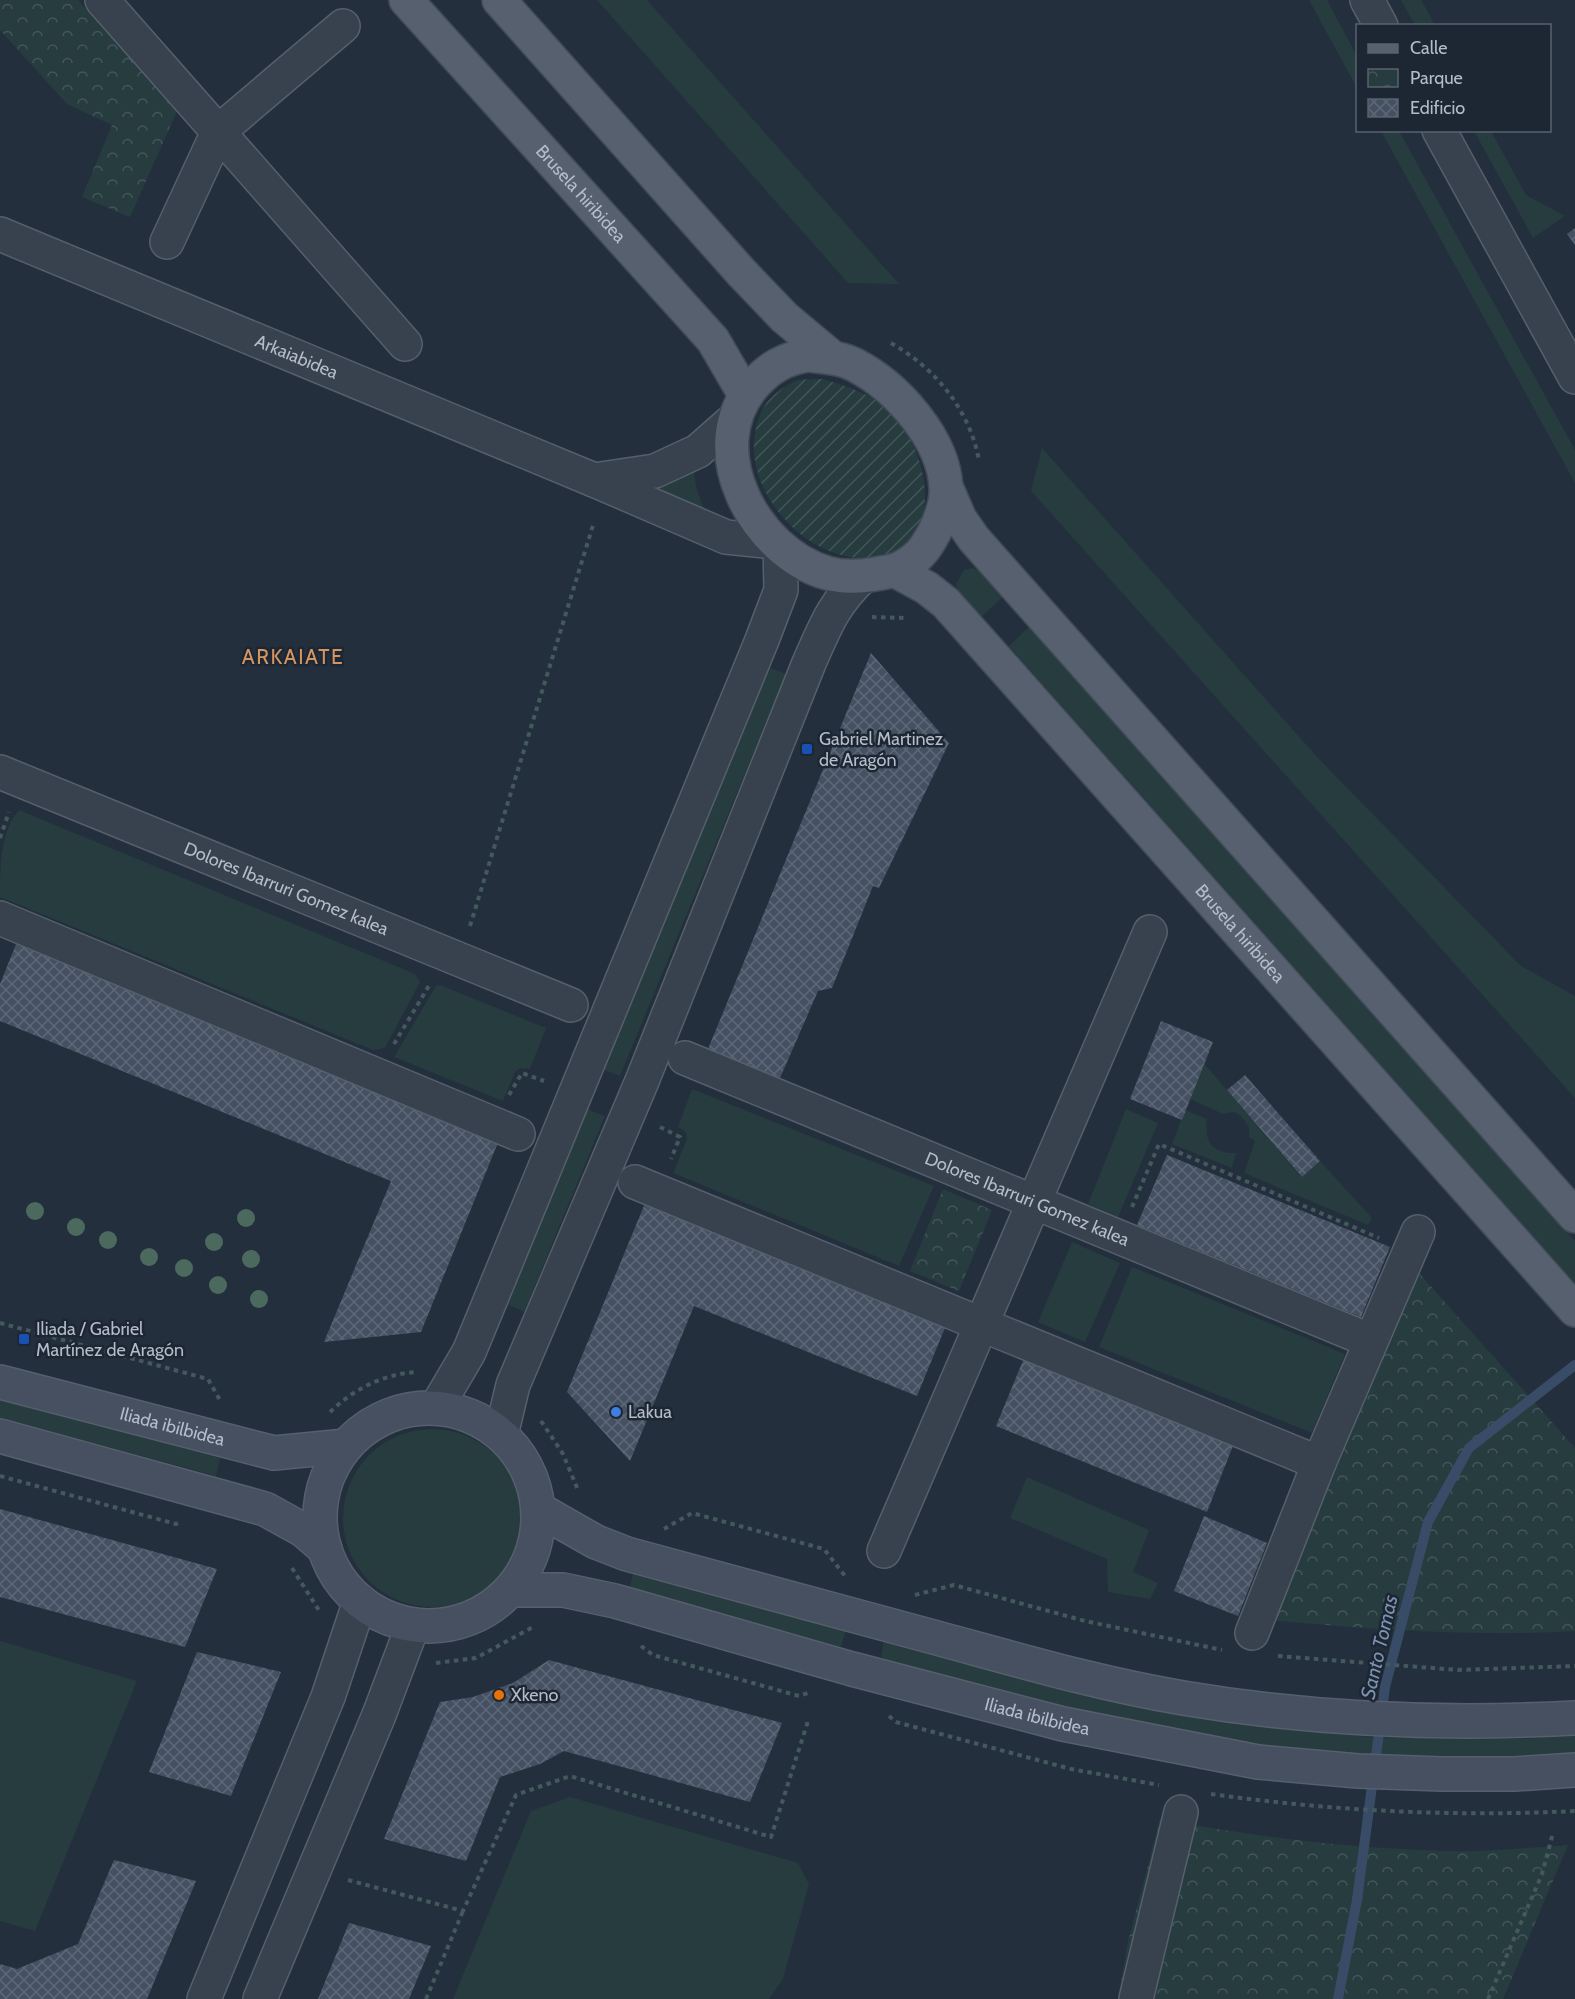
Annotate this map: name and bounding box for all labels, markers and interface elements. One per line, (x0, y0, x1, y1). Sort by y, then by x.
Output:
legend (1356, 24, 1551, 132)
text: Calle (1410, 37, 1447, 59)
text: Parque (1410, 67, 1463, 89)
text: Edificio (1410, 97, 1465, 119)
street label: Brusela hiribidea (531, 140, 631, 247)
street label: Arkaiabidea (252, 330, 342, 384)
district label: ARKAIATE (242, 644, 344, 669)
place label: Gabriel Martinez de Aragón (819, 728, 944, 771)
marker: Gabriel Martinez de Aragón (800, 742, 814, 756)
street label: Dolores Ibarruri Gomez kalea (181, 837, 392, 940)
street label: Brusela hiribidea (1191, 880, 1290, 988)
street label: Dolores Ibarruri Gomez kalea (922, 1147, 1133, 1251)
place label: Iliada / Gabriel Martínez de Aragón (36, 1318, 184, 1361)
marker: Iliada / Gabriel Martínez de Aragón (17, 1332, 31, 1346)
place label: Lakua (628, 1401, 672, 1423)
street label: Iliada ibilbidea (118, 1403, 227, 1451)
marker: Lakua (609, 1405, 623, 1419)
water label: Santo Tomas (1355, 1592, 1403, 1701)
place label: Xkeno (511, 1684, 559, 1706)
marker: Xkeno (492, 1688, 506, 1702)
street label: Iliada ibilbidea (982, 1693, 1092, 1740)

